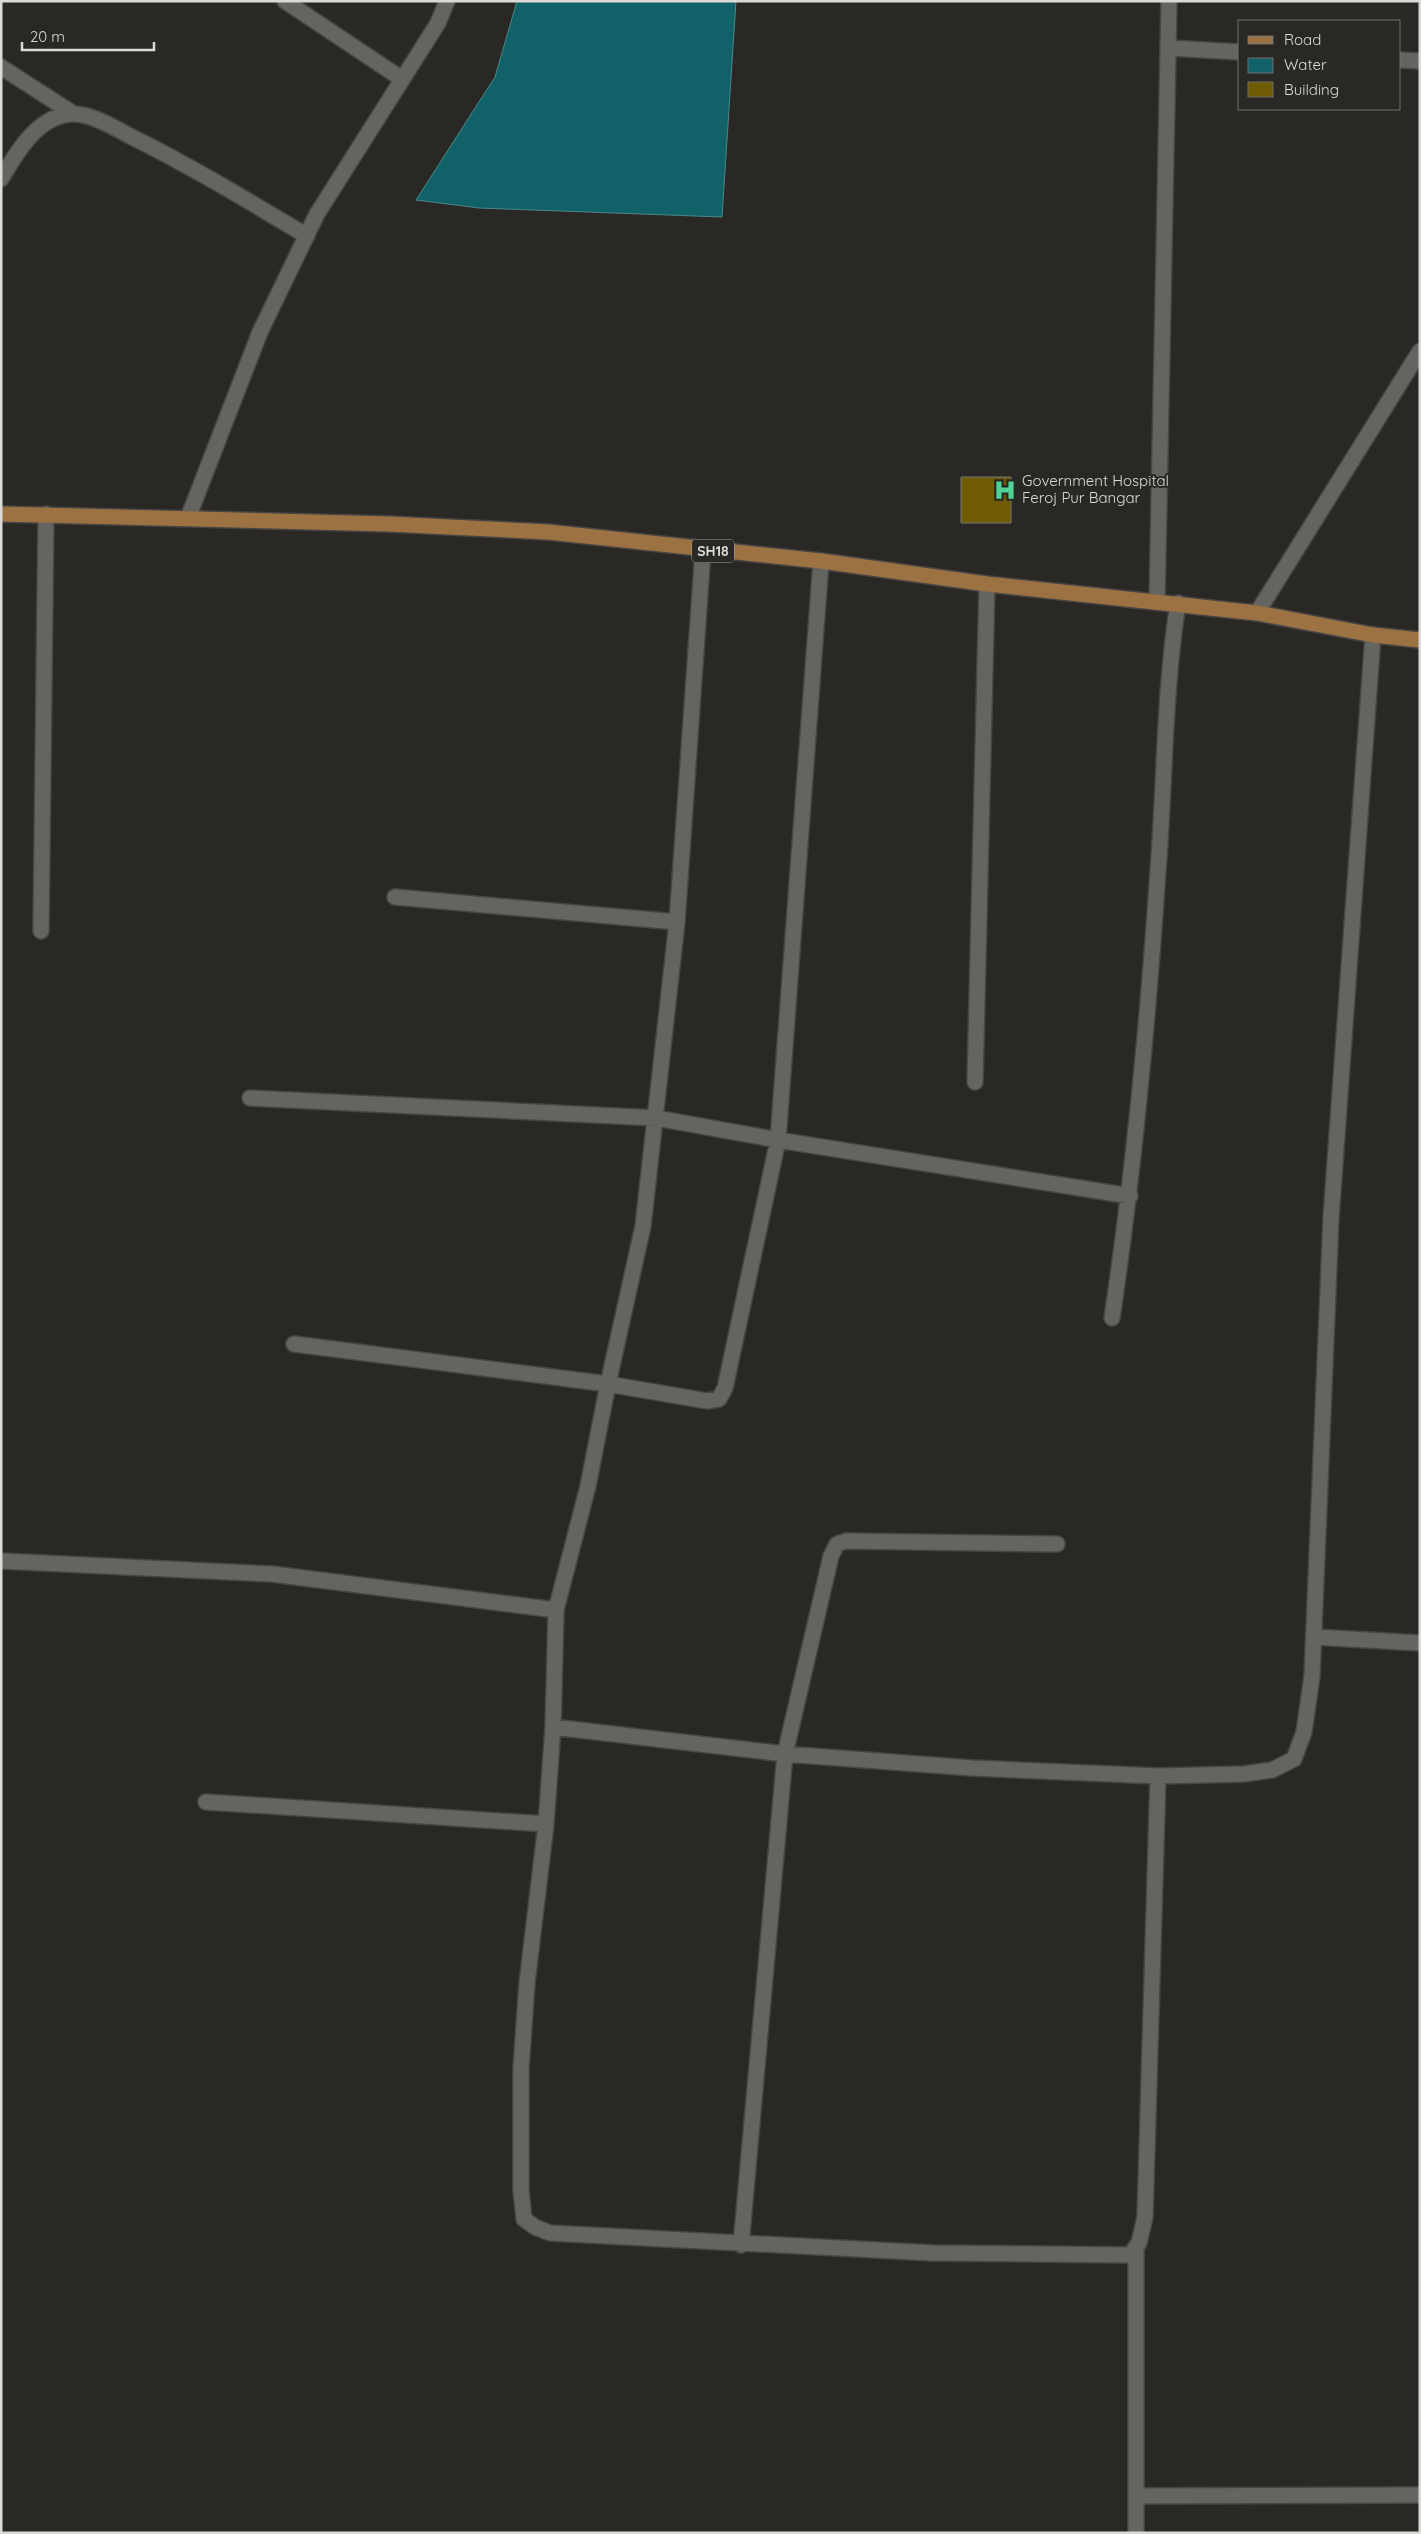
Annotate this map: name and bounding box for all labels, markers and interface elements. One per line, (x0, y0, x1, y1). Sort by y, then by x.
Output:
scale bar (22, 20, 155, 52)
legend (1238, 20, 1401, 110)
text: 20 m (30, 27, 65, 46)
text: Road (1284, 30, 1321, 49)
text: Water (1284, 55, 1327, 74)
text: Building (1284, 80, 1339, 99)
place label: Government Hospital Feroj Pur Bangar (1022, 471, 1169, 507)
hospital icon: Government Hospital Feroj Pur Bangar (992, 477, 1018, 503)
road number: SH18 (692, 540, 734, 562)

